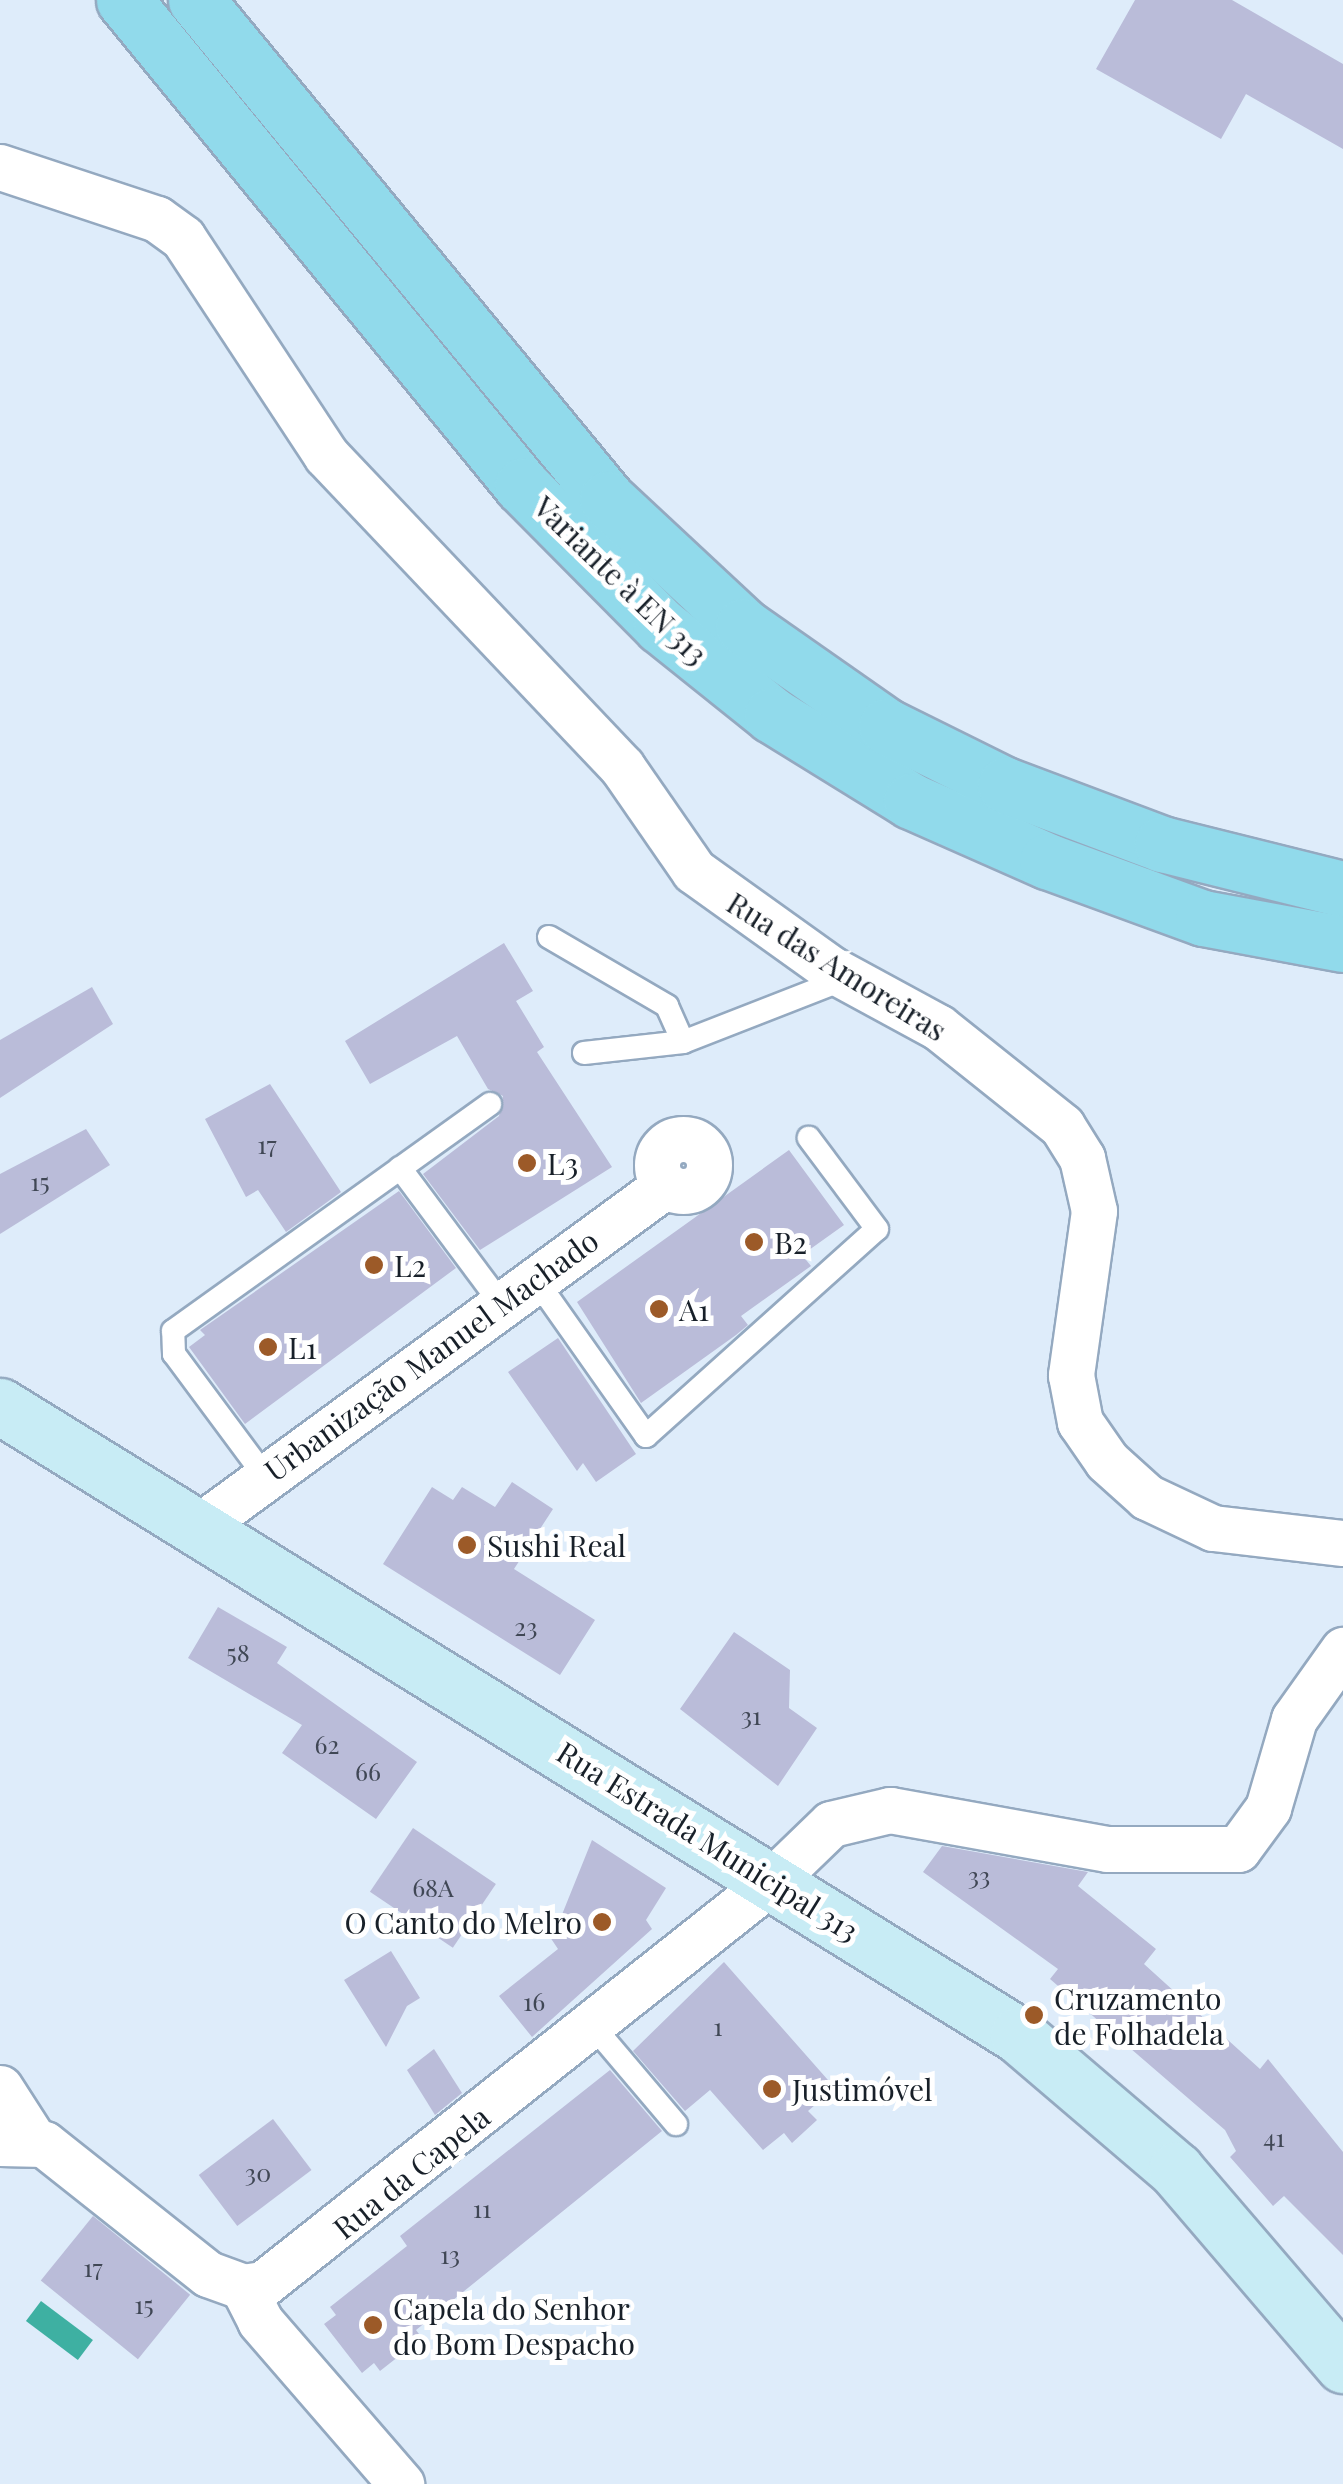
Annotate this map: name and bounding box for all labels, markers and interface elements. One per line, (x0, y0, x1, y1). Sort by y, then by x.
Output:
street label: Variante à EN 313 (527, 488, 715, 672)
street label: Rua das Amoreiras (720, 884, 954, 1048)
house number: 17 (257, 1129, 277, 1159)
place label: L3 (547, 1145, 578, 1181)
marker: L3 (516, 1152, 538, 1174)
house number: 15 (30, 1166, 50, 1196)
street label: Urbanização Manuel Machado (257, 1222, 605, 1488)
place label: B2 (774, 1224, 807, 1260)
marker: B2 (743, 1231, 765, 1253)
place label: L2 (394, 1247, 426, 1283)
marker: L2 (363, 1254, 385, 1276)
place label: A1 (679, 1291, 709, 1327)
marker: A1 (648, 1298, 670, 1320)
place label: L1 (288, 1329, 317, 1365)
marker: L1 (257, 1336, 279, 1358)
place label: Sushi Real (487, 1527, 626, 1563)
marker: Sushi Real (456, 1534, 478, 1556)
house number: 23 (514, 1611, 538, 1641)
house number: 58 (226, 1637, 250, 1667)
house number: 31 (741, 1700, 761, 1730)
house number: 62 (315, 1729, 339, 1759)
street label: Rua Estrada Municipal 313 (550, 1733, 866, 1949)
house number: 66 (355, 1756, 381, 1786)
house number: 33 (968, 1860, 990, 1890)
house number: 68A (412, 1872, 454, 1902)
place label: O Canto do Melro (344, 1904, 582, 1940)
marker: O Canto do Melro (591, 1911, 613, 1933)
place label: Cruzamento de Folhadela (1054, 1980, 1224, 2050)
house number: 16 (523, 1986, 545, 2016)
marker: Cruzamento de Folhadela (1023, 2004, 1045, 2026)
house number: 1 (713, 2011, 723, 2041)
place label: Justimóvel (792, 2071, 933, 2107)
marker: Justimóvel (761, 2078, 783, 2100)
street label: Rua da Capela (326, 2098, 496, 2246)
house number: 41 (1263, 2122, 1285, 2152)
house number: 30 (245, 2157, 271, 2187)
house number: 11 (473, 2193, 491, 2223)
house number: 13 (440, 2239, 460, 2269)
house number: 17 (83, 2252, 103, 2282)
house number: 15 (134, 2289, 154, 2319)
place label: Capela do Senhor do Bom Despacho (393, 2290, 635, 2360)
marker: Capela do Senhor do Bom Despacho (362, 2314, 384, 2336)

